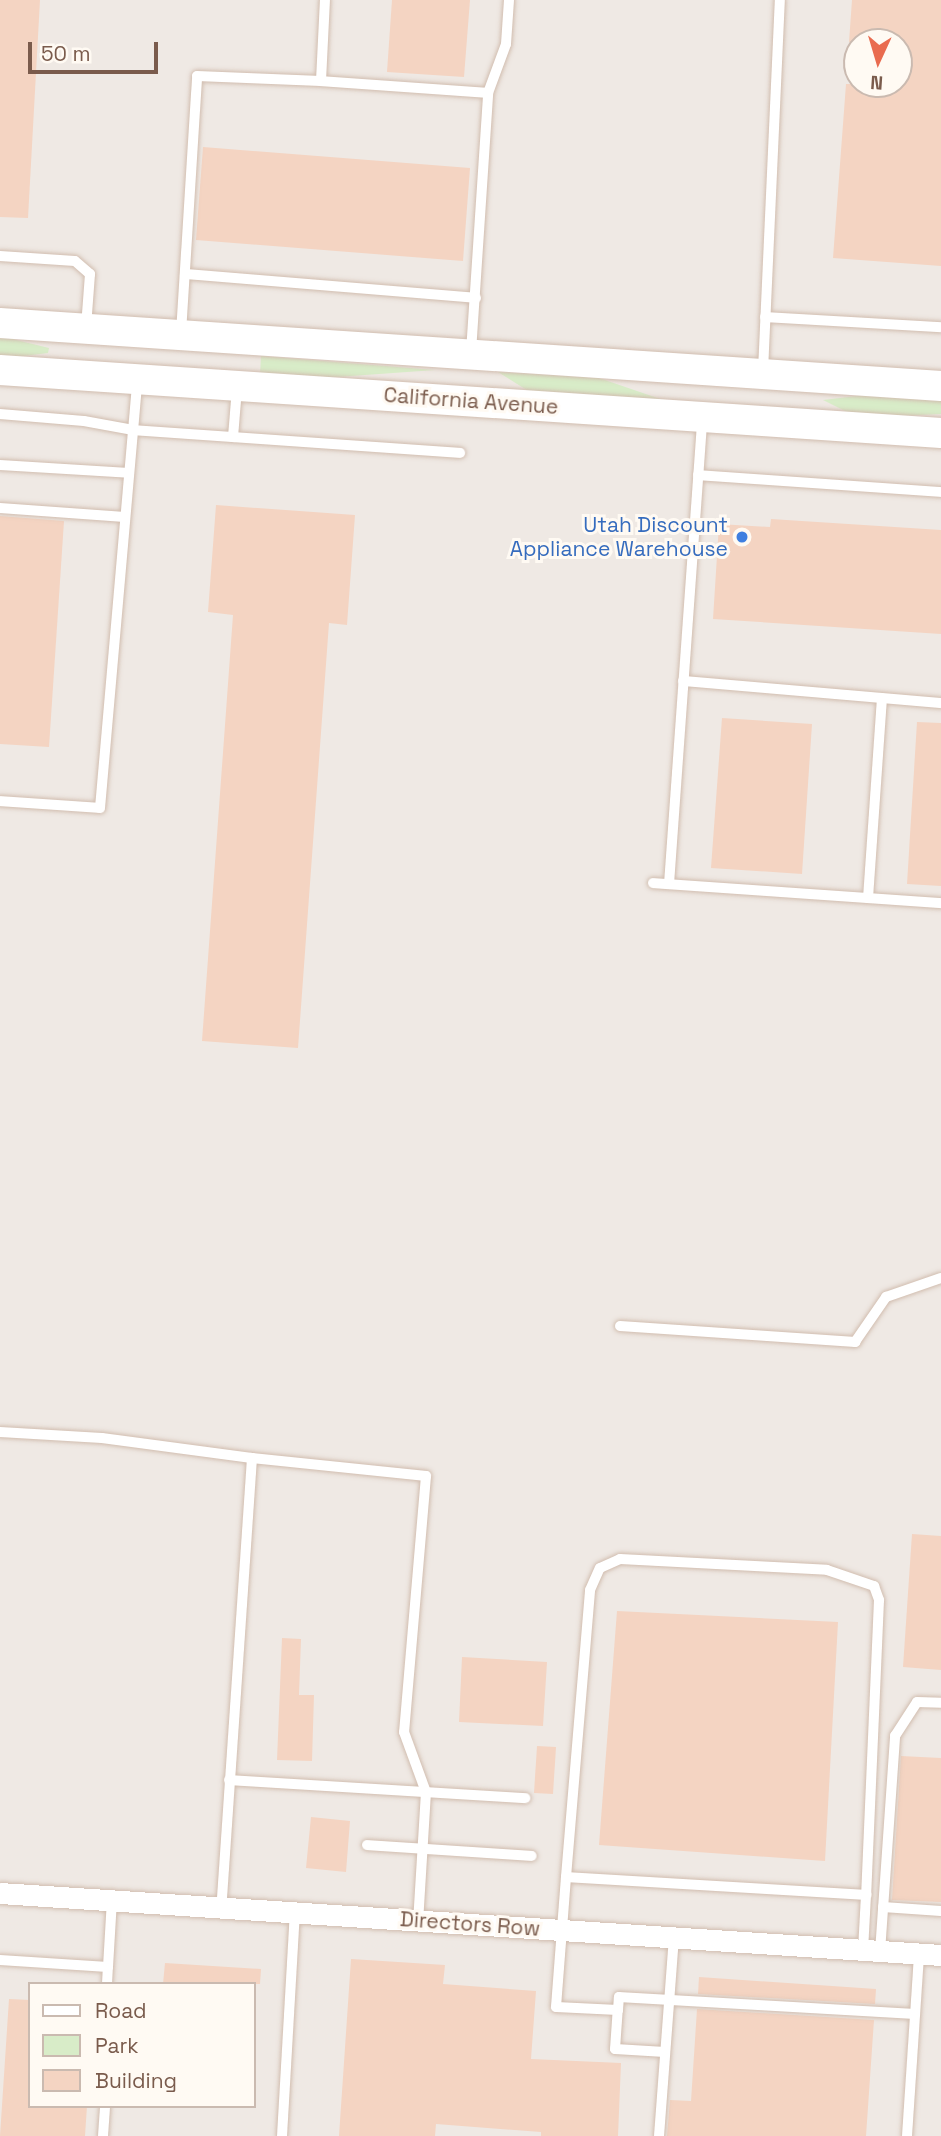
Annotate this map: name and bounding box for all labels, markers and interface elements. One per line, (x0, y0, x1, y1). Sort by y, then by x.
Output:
scale bar (32, 28, 161, 72)
north arrow (843, 28, 913, 98)
text: 50 m (41, 40, 91, 67)
text: N (869, 70, 884, 95)
street label: California Avenue (383, 382, 559, 420)
place label: Utah Discount Appliance Warehouse (510, 512, 728, 562)
marker: Utah Discount Appliance Warehouse (734, 529, 750, 545)
street label: Directors Row (399, 1907, 541, 1941)
legend (28, 1982, 256, 2108)
text: Road (95, 1997, 147, 2024)
text: Park (95, 2032, 139, 2059)
text: Building (95, 2067, 177, 2094)

